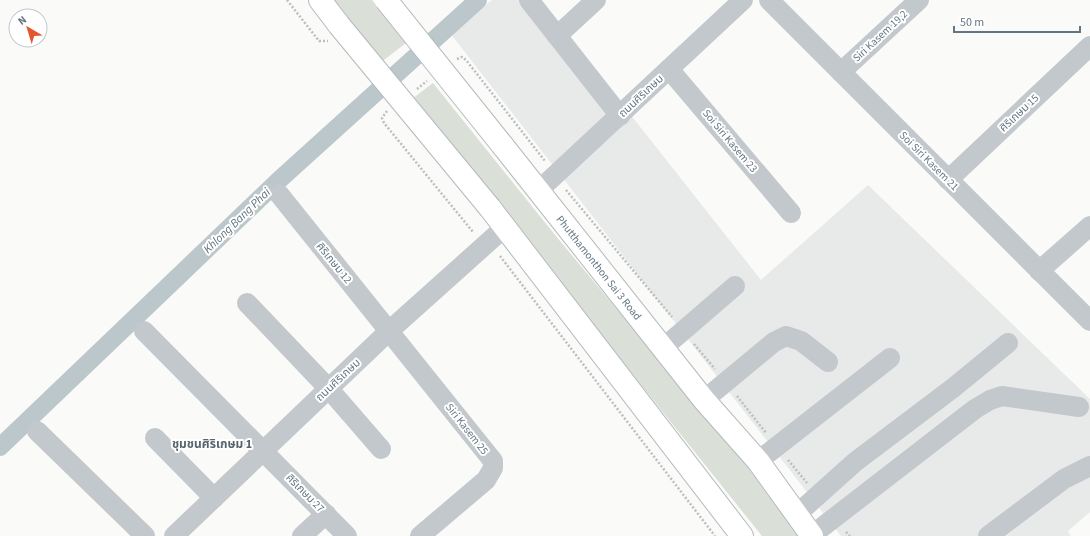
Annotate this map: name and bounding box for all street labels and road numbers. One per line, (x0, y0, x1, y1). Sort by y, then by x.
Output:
street label: Siri Kasem 19,2 (849, 7, 911, 65)
street label: ถนนศิริเกษม (615, 71, 667, 121)
street label: ศิริเกษม 15 (996, 91, 1042, 135)
street label: Soi Siri Kasem 23 (699, 106, 761, 176)
street label: Soi Siri Kasem 21 (896, 128, 962, 194)
street label: Phutthamonthon Sai 3 Road (553, 212, 645, 323)
street label: ศิริเกษม 12 (313, 239, 355, 287)
street label: ถนนศิริเกษม (312, 355, 364, 405)
street label: Siri Kasem 25 (442, 400, 492, 458)
street label: ศิริเกษม 27 (282, 470, 328, 516)

